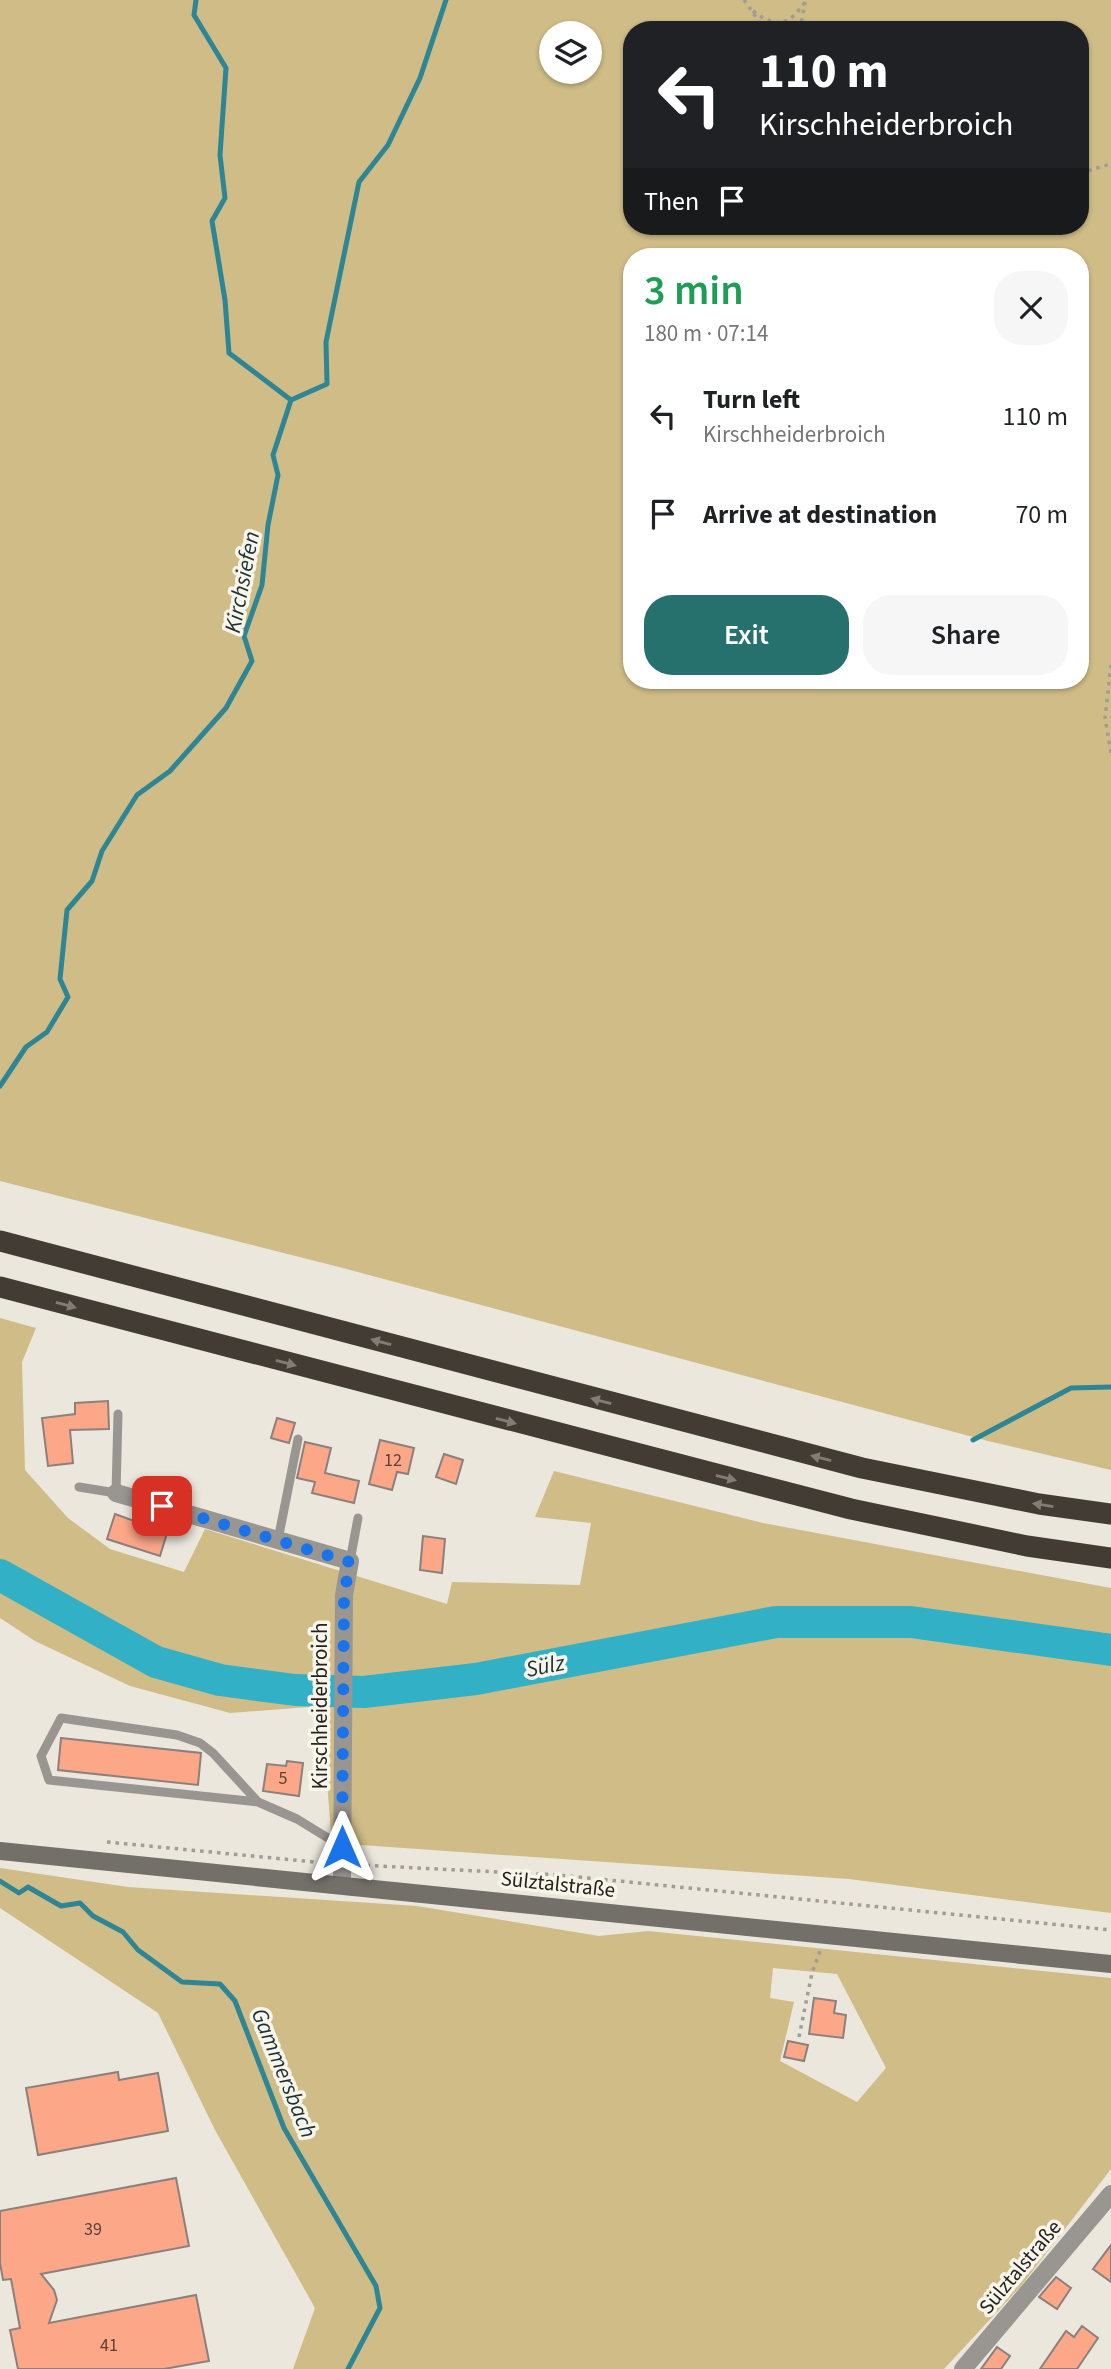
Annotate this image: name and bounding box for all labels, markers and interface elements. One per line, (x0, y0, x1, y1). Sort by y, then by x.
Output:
map controls (539, 21, 602, 84)
button: layers (539, 21, 602, 84)
text: 110 m (759, 37, 888, 107)
icon: left (644, 49, 735, 140)
text: Kirschheiderbroich (759, 102, 1013, 148)
icon: arrive (713, 182, 751, 220)
text: Then (644, 183, 699, 220)
text: 3 min (644, 261, 744, 321)
button: close (994, 271, 1068, 345)
text: 180 m · 07:14 (644, 317, 768, 350)
text: Turn left (703, 381, 800, 418)
icon: left (644, 397, 682, 435)
text: 110 m (1002, 398, 1068, 435)
text: Kirschheiderbroich (703, 418, 886, 451)
icon: arrive (644, 495, 682, 533)
text: Arrive at destination (703, 496, 937, 533)
text: 70 m (1015, 496, 1068, 533)
water label: Kirchsiefen (216, 528, 268, 636)
button: Exit (644, 595, 849, 675)
button: Share (863, 595, 1068, 675)
one-way arrow (55, 1300, 77, 1311)
one-way arrow (370, 1336, 392, 1347)
one-way arrow (275, 1358, 297, 1369)
one-way arrow (590, 1395, 611, 1405)
one-way arrow (495, 1416, 517, 1427)
house number: 12 (384, 1448, 402, 1473)
one-way arrow (810, 1452, 832, 1463)
one-way arrow (715, 1473, 737, 1484)
pin (132, 1476, 192, 1536)
icon: arrive (143, 1487, 181, 1525)
one-way arrow (1032, 1499, 1054, 1510)
street label: Kirschheiderbroich (305, 1623, 335, 1789)
water label: Sülz (523, 1646, 568, 1686)
house number: 5 (279, 1766, 288, 1791)
position arrow (305, 1810, 379, 1884)
street label: Sülztalstraße (499, 1863, 617, 1905)
water label: Gammersbach (243, 2003, 325, 2143)
street label: Sülztalstraße (972, 2213, 1068, 2321)
house number: 39 (84, 2217, 102, 2242)
house number: 41 (100, 2333, 118, 2358)

